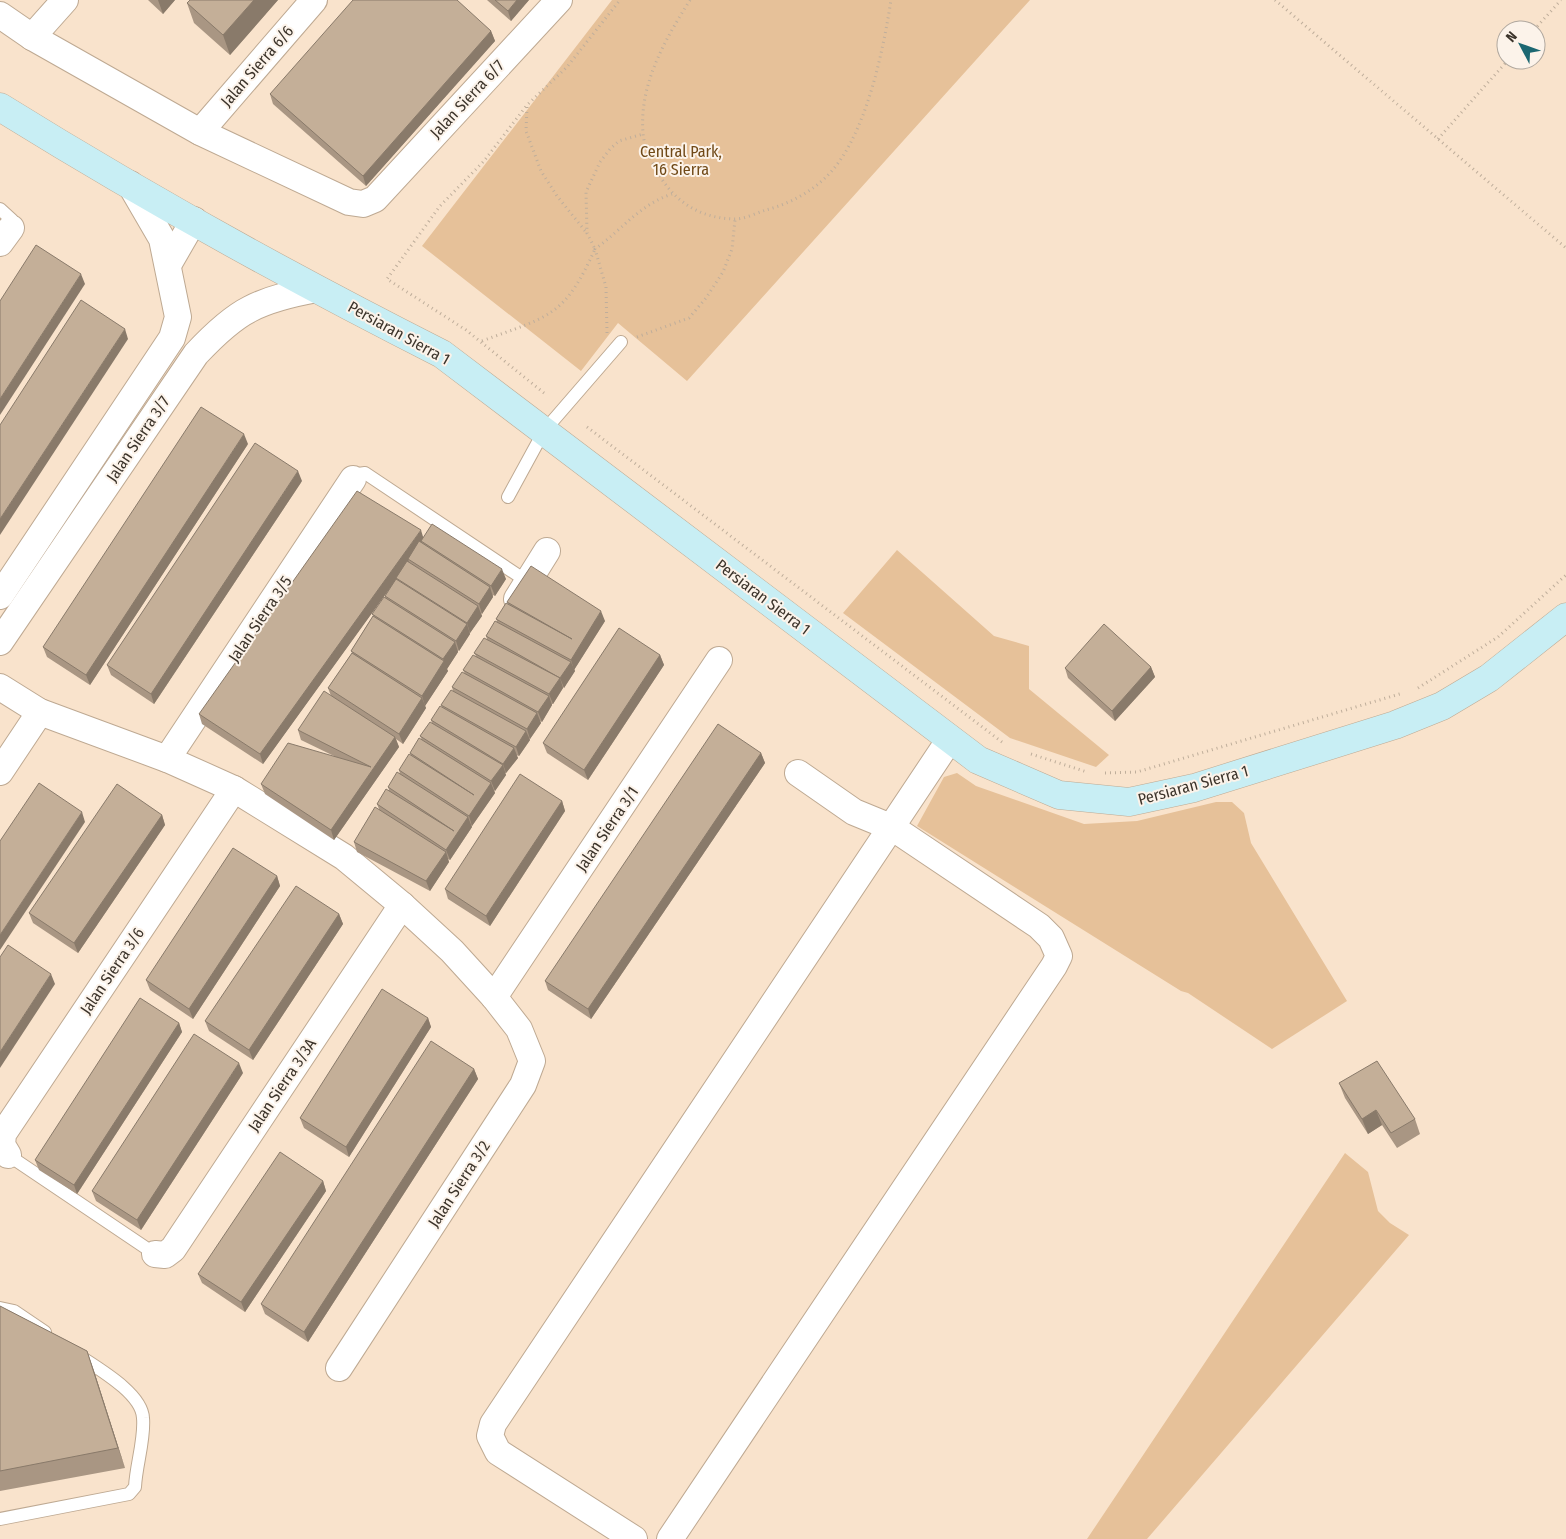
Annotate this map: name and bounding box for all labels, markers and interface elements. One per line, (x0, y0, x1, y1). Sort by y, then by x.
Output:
north arrow (1496, 20, 1546, 70)
street label: Jalan Sierra 6/6 (217, 22, 297, 110)
text: N (1502, 28, 1521, 46)
street label: Jalan Sierra 6/7 (426, 56, 508, 142)
park label: Central Park, 16 Sierra (640, 142, 722, 179)
street label: Persiaran Sierra 1 (345, 297, 453, 369)
street label: Jalan Sierra 3/7 (102, 392, 174, 485)
street label: Persiaran Sierra 1 (712, 555, 814, 639)
street label: Jalan Sierra 3/5 (224, 572, 296, 666)
street label: Persiaran Sierra 1 (1136, 761, 1250, 809)
street label: Jalan Sierra 3/1 (572, 783, 642, 875)
street label: Jalan Sierra 3/6 (76, 924, 148, 1018)
street label: Jalan Sierra 3/3A (244, 1034, 320, 1135)
street label: Jalan Sierra 3/2 (424, 1137, 494, 1231)

